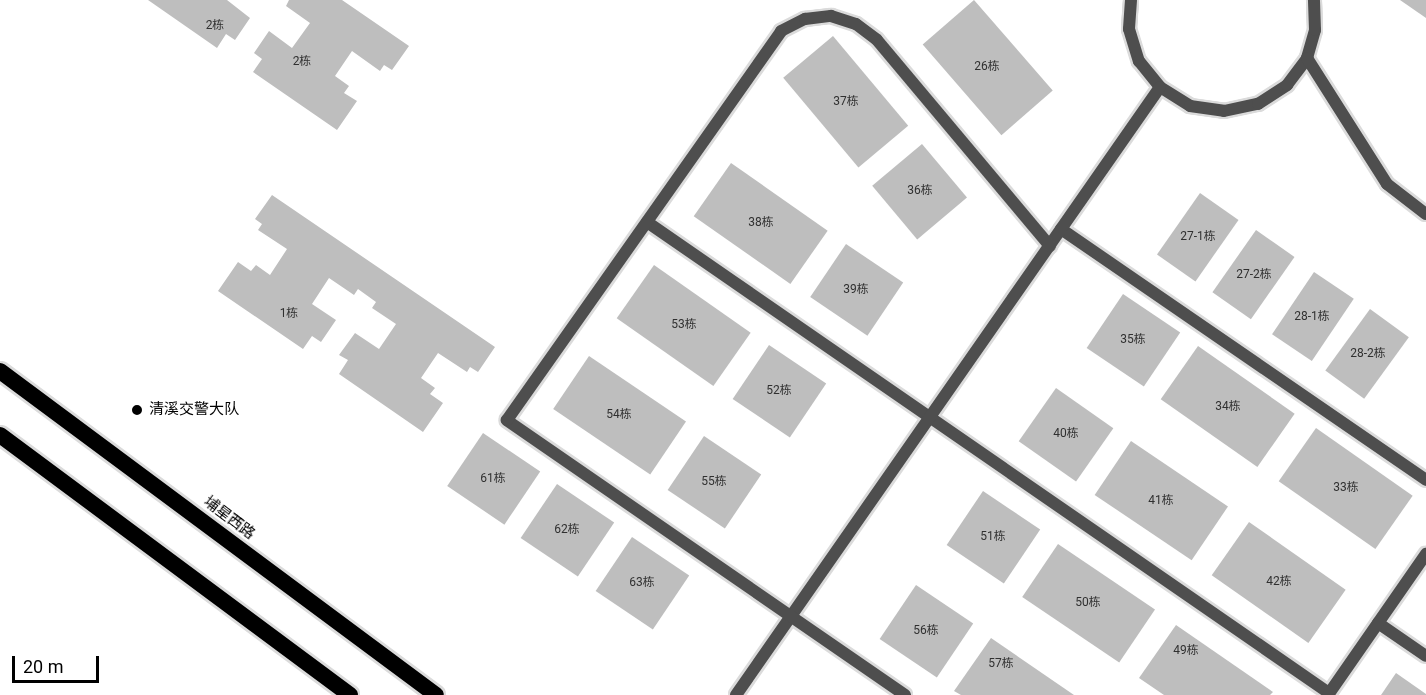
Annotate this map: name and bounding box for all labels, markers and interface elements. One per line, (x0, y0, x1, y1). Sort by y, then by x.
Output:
house number: 2栋 (206, 19, 224, 33)
house number: 2栋 (293, 55, 311, 69)
house number: 26栋 (974, 60, 1000, 74)
house number: 37栋 (833, 95, 859, 109)
house number: 36栋 (907, 184, 933, 198)
house number: 38栋 (748, 216, 774, 230)
house number: 27-1栋 (1180, 230, 1216, 244)
house number: 27-2栋 (1236, 268, 1272, 282)
house number: 39栋 (843, 283, 869, 297)
house number: 1栋 (280, 307, 298, 321)
house number: 28-1栋 (1294, 310, 1330, 324)
house number: 53栋 (671, 318, 697, 332)
house number: 35栋 (1120, 333, 1146, 347)
house number: 28-2栋 (1350, 347, 1386, 361)
house number: 52栋 (766, 384, 792, 398)
house number: 34栋 (1215, 400, 1241, 414)
place label: 清溪交警大队 (149, 401, 239, 419)
marker: 清溪交警大队 (130, 403, 144, 417)
house number: 54栋 (606, 408, 632, 422)
house number: 40栋 (1053, 427, 1079, 441)
house number: 61栋 (480, 472, 506, 486)
house number: 55栋 (701, 475, 727, 489)
house number: 33栋 (1333, 481, 1359, 495)
street label: 埔星西路 (200, 493, 258, 543)
house number: 41栋 (1148, 494, 1174, 508)
house number: 62栋 (554, 523, 580, 537)
house number: 51栋 (980, 530, 1006, 544)
house number: 42栋 (1266, 575, 1292, 589)
house number: 63栋 (629, 576, 655, 590)
house number: 50栋 (1075, 596, 1101, 610)
house number: 56栋 (913, 624, 939, 638)
scale bar (15, 644, 102, 682)
house number: 49栋 (1173, 644, 1199, 658)
text: 20 m (23, 656, 63, 677)
house number: 57栋 (988, 657, 1014, 671)

